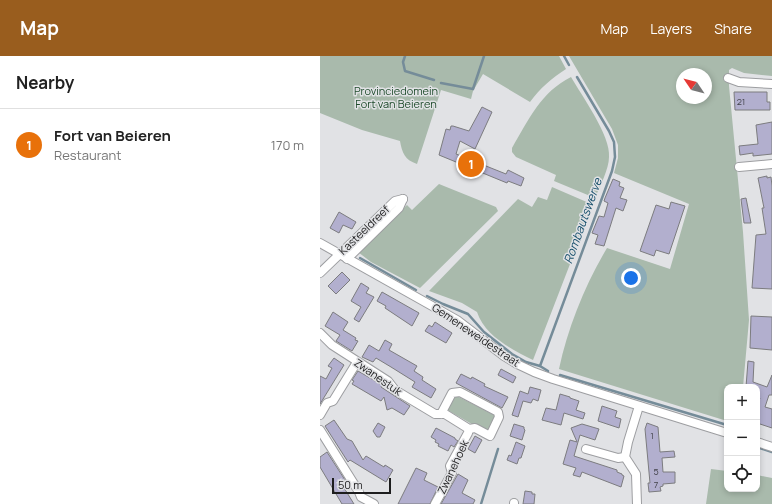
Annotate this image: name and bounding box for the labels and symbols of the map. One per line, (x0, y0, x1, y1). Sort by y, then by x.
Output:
north arrow (676, 68, 712, 104)
park label: Provinciedomein Fort van Beieren (354, 83, 438, 111)
house number: 21 (737, 95, 745, 108)
pin: 1 (458, 149, 484, 179)
water label: Rombautswerve (559, 175, 606, 266)
street label: Kasteeldreef (335, 202, 392, 258)
your location (621, 268, 641, 288)
street label: Gemeneweidestraat (429, 300, 523, 370)
street label: Zwanestuk (351, 355, 406, 399)
house number: 1 (650, 429, 654, 442)
street label: Zwanehoek (433, 437, 472, 496)
house number: 5 (653, 465, 659, 478)
scale bar (332, 476, 391, 495)
house number: 7 (654, 478, 659, 491)

